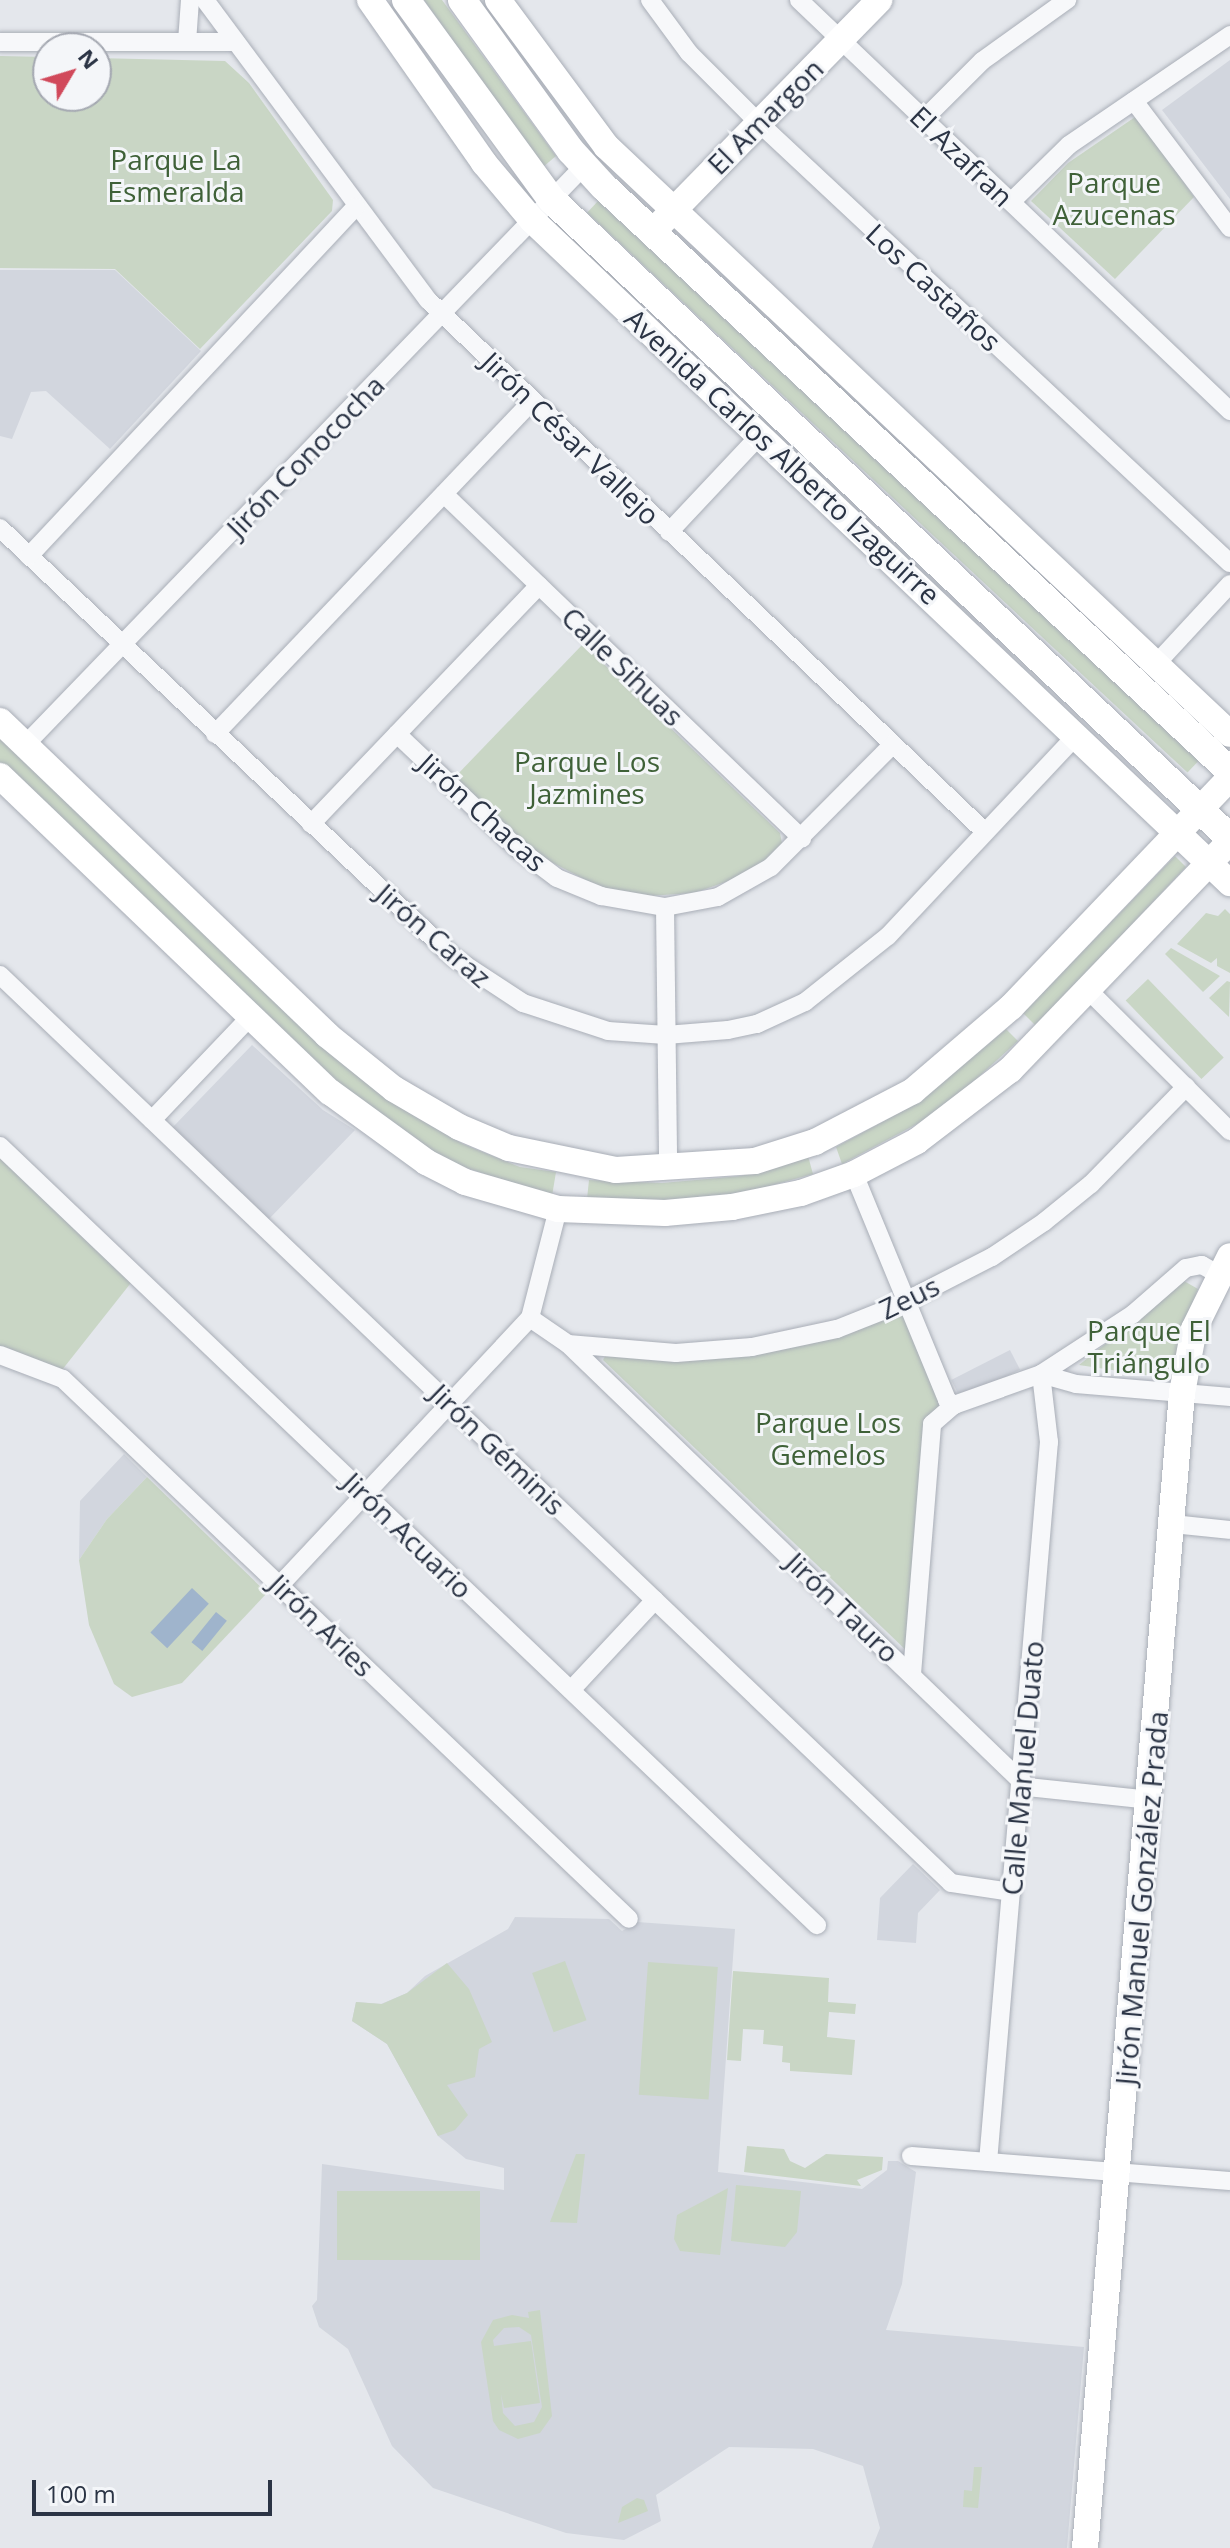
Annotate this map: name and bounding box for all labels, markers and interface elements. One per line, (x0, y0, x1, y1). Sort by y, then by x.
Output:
north arrow (32, 32, 112, 112)
text: N (72, 42, 107, 75)
street label: El Amargon (700, 51, 830, 181)
street label: El Azafran (904, 99, 1020, 213)
park label: Parque La Esmeralda (107, 142, 245, 208)
park label: Parque Azucenas (1052, 165, 1176, 231)
street label: Los Castaños (860, 216, 1008, 358)
street label: Avenida Carlos Alberto Izaguirre (619, 301, 947, 611)
street label: Jirón César Vallejo (475, 345, 667, 531)
street label: Jirón Conococha (219, 368, 391, 544)
street label: Calle Sihuas (555, 600, 691, 732)
park label: Parque Los Jazmines (514, 744, 660, 810)
street label: Jirón Chacas (412, 746, 554, 878)
street label: Jirón Caraz (370, 876, 498, 994)
street label: Zeus (874, 1268, 944, 1326)
park label: Parque El Triángulo (1087, 1313, 1211, 1379)
street label: Jirón Géminis (424, 1376, 572, 1522)
park label: Parque Los Gemelos (755, 1405, 901, 1471)
street label: Jirón Acuario (336, 1465, 480, 1605)
street label: Jirón Tauro (780, 1545, 906, 1669)
street label: Jirón Aries (263, 1567, 381, 1683)
street label: Calle Manuel Duato (994, 1639, 1050, 1897)
street label: Jirón Manuel González Prada (1108, 1710, 1174, 2086)
scale bar (36, 2464, 276, 2514)
text: 100 m (46, 2477, 116, 2510)

